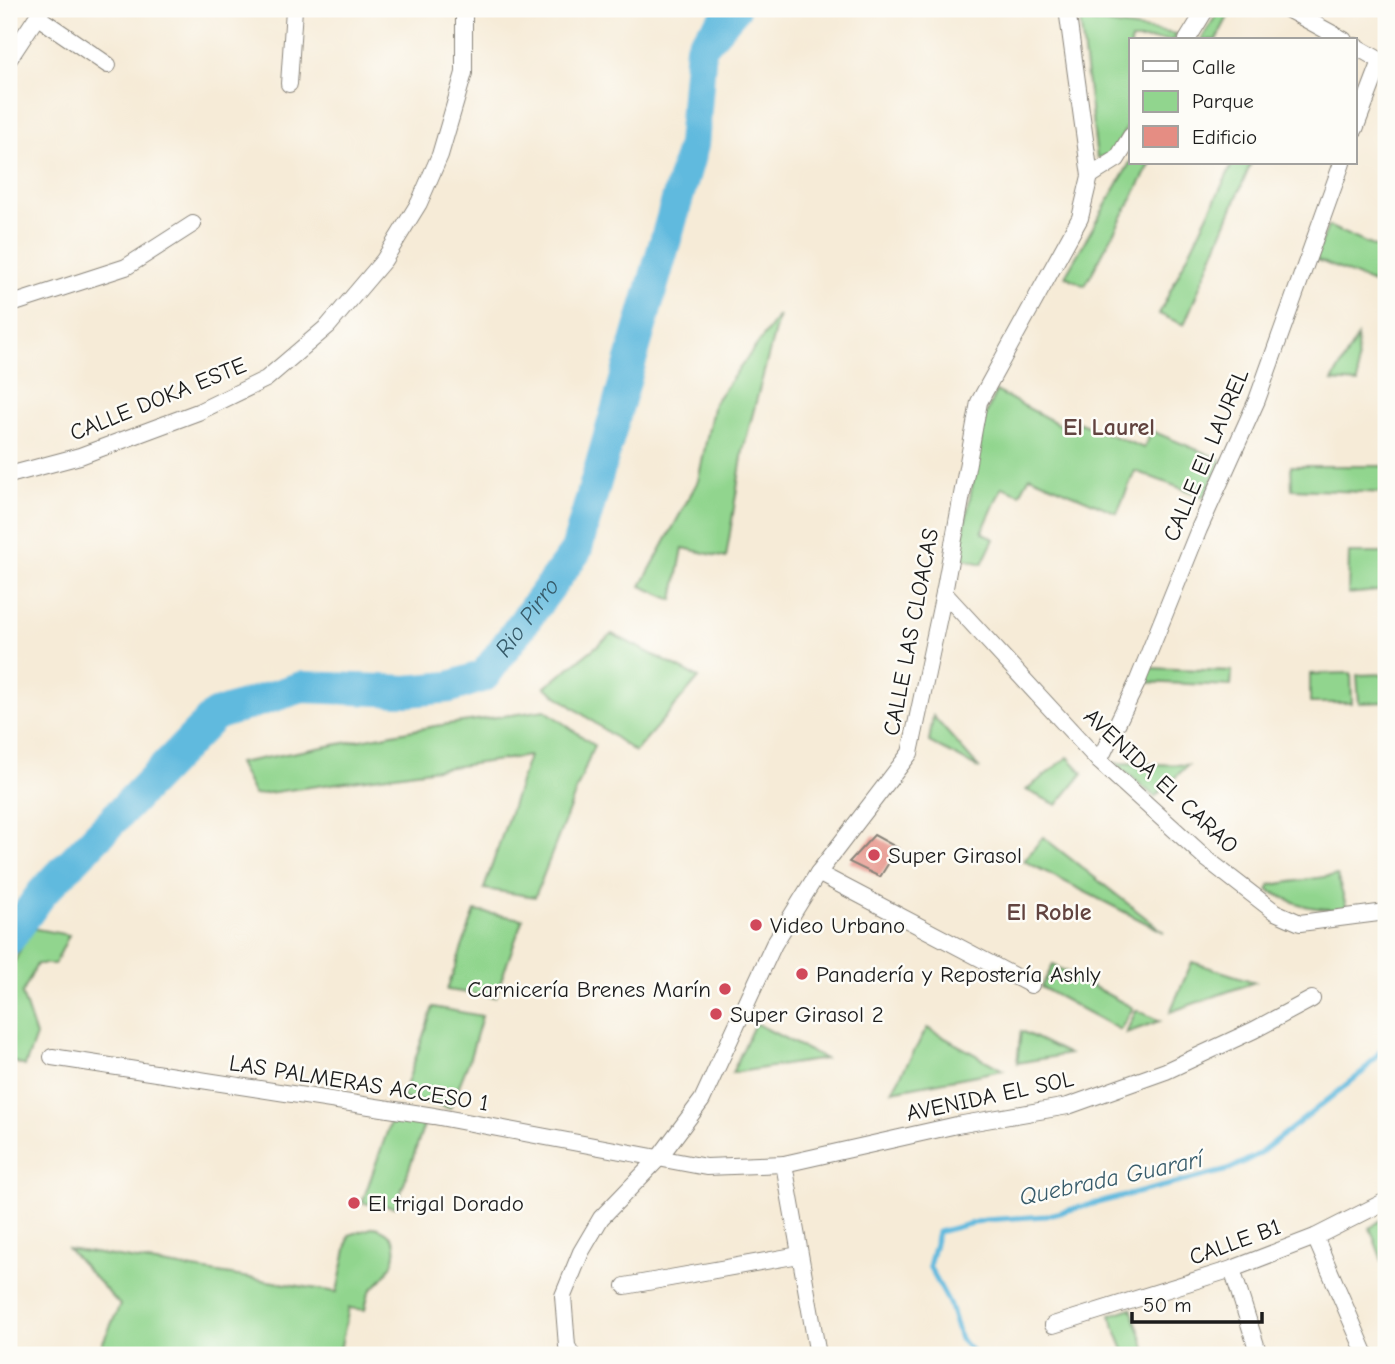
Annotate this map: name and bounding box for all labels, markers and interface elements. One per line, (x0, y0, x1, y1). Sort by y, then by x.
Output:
legend (1129, 38, 1356, 164)
text: Calle (1192, 55, 1235, 79)
text: Parque (1192, 89, 1254, 113)
text: Edificio (1192, 125, 1257, 149)
street label: CALLE DOKA ESTE (66, 351, 250, 447)
street label: CALLE EL LAUREL (1157, 364, 1255, 545)
district label: El Laurel (1063, 413, 1155, 441)
street label: CALLE LAS CLOACAS (878, 526, 944, 738)
water label: Rio Pirro (489, 573, 565, 662)
street label: AVENIDA EL CARAO (1078, 703, 1244, 859)
place label: Super Girasol (888, 842, 1022, 869)
marker: Super Girasol (866, 847, 882, 863)
district label: El Roble (1007, 898, 1092, 926)
place label: Video Urbano (770, 912, 905, 939)
marker: Video Urbano (748, 917, 764, 933)
place label: Panadería y Repostería Ashly (816, 961, 1101, 988)
marker: Panadería y Repostería Ashly (794, 966, 810, 982)
place label: Carnicería Brenes Marín (467, 976, 711, 1003)
marker: Carnicería Brenes Marín (717, 981, 733, 997)
place label: Super Girasol 2 (730, 1001, 884, 1028)
marker: Super Girasol 2 (708, 1006, 724, 1022)
street label: LAS PALMERAS ACCESO 1 (227, 1049, 491, 1117)
street label: AVENIDA EL SOL (904, 1065, 1077, 1127)
water label: Quebrada Guararí (1017, 1144, 1208, 1211)
place label: El trigal Dorado (368, 1190, 524, 1217)
marker: El trigal Dorado (346, 1195, 362, 1211)
street label: CALLE B1 (1186, 1213, 1284, 1271)
scale bar (1132, 1280, 1262, 1324)
text: 50 m (1143, 1293, 1192, 1317)

